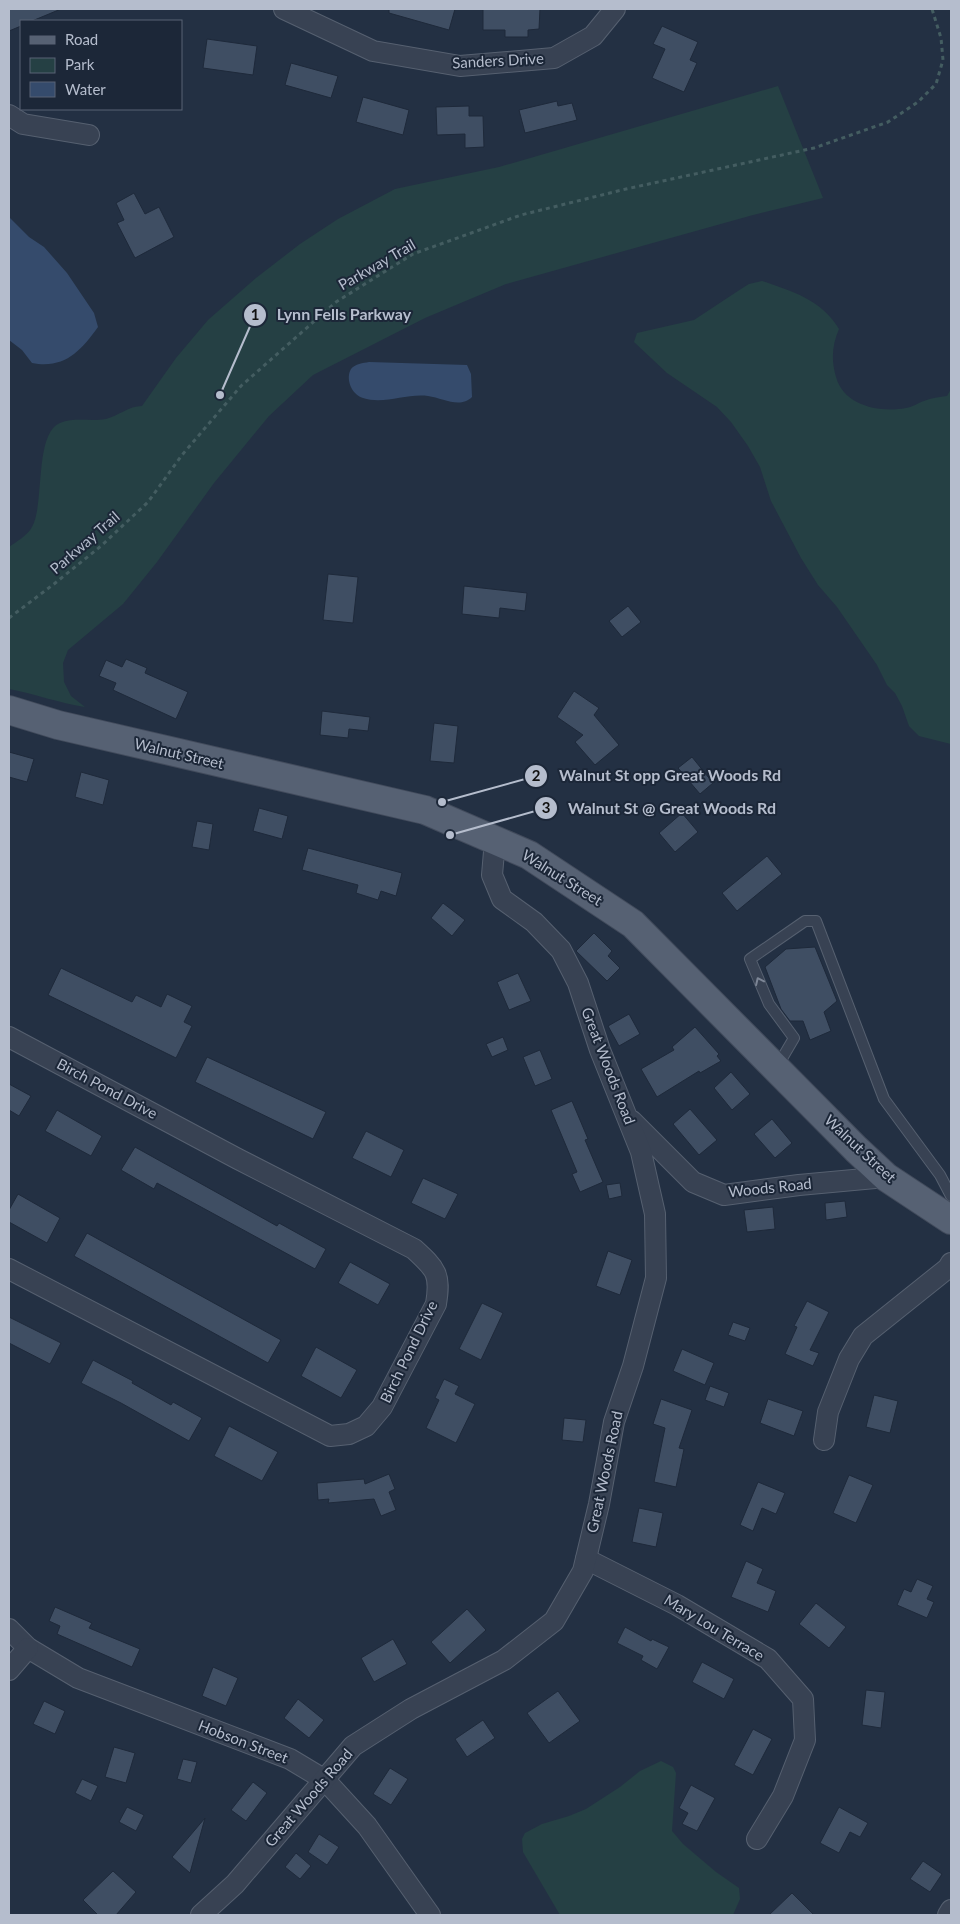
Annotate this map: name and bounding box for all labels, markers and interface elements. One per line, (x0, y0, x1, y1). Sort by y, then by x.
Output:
legend (20, 20, 182, 110)
text: Road (65, 30, 98, 48)
street label: Sanders Drive (452, 49, 544, 71)
text: Park (65, 55, 95, 73)
text: Water (65, 80, 106, 98)
street label: Parkway Trail (335, 235, 418, 293)
callout: Lynn Fells Parkway (242, 299, 422, 330)
text: Lynn Fells Parkway (277, 304, 412, 323)
text: 1 (251, 305, 259, 323)
street label: Parkway Trail (46, 507, 123, 577)
street label: Walnut Street (133, 734, 226, 772)
callout: Walnut St opp Great Woods Rd (524, 760, 791, 791)
text: Walnut St opp Great Woods Rd (559, 765, 781, 784)
text: 2 (532, 766, 541, 784)
callout: Walnut St @ Great Woods Rd (533, 793, 786, 824)
text: 3 (542, 798, 550, 816)
text: Walnut St @ Great Woods Rd (568, 798, 776, 817)
street label: Walnut Street (519, 845, 606, 909)
one-way arrow (755, 978, 765, 987)
street label: Great Woods Road (578, 1005, 640, 1127)
street label: Birch Pond Drive (54, 1054, 161, 1122)
street label: Walnut Street (821, 1111, 901, 1186)
street label: Woods Road (727, 1174, 812, 1200)
street label: Birch Pond Drive (376, 1298, 441, 1405)
street label: Great Woods Road (582, 1409, 626, 1534)
street label: Mary Lou Terrace (661, 1590, 768, 1664)
street label: Hobson Street (196, 1716, 291, 1767)
street label: Great Woods Road (261, 1745, 356, 1850)

